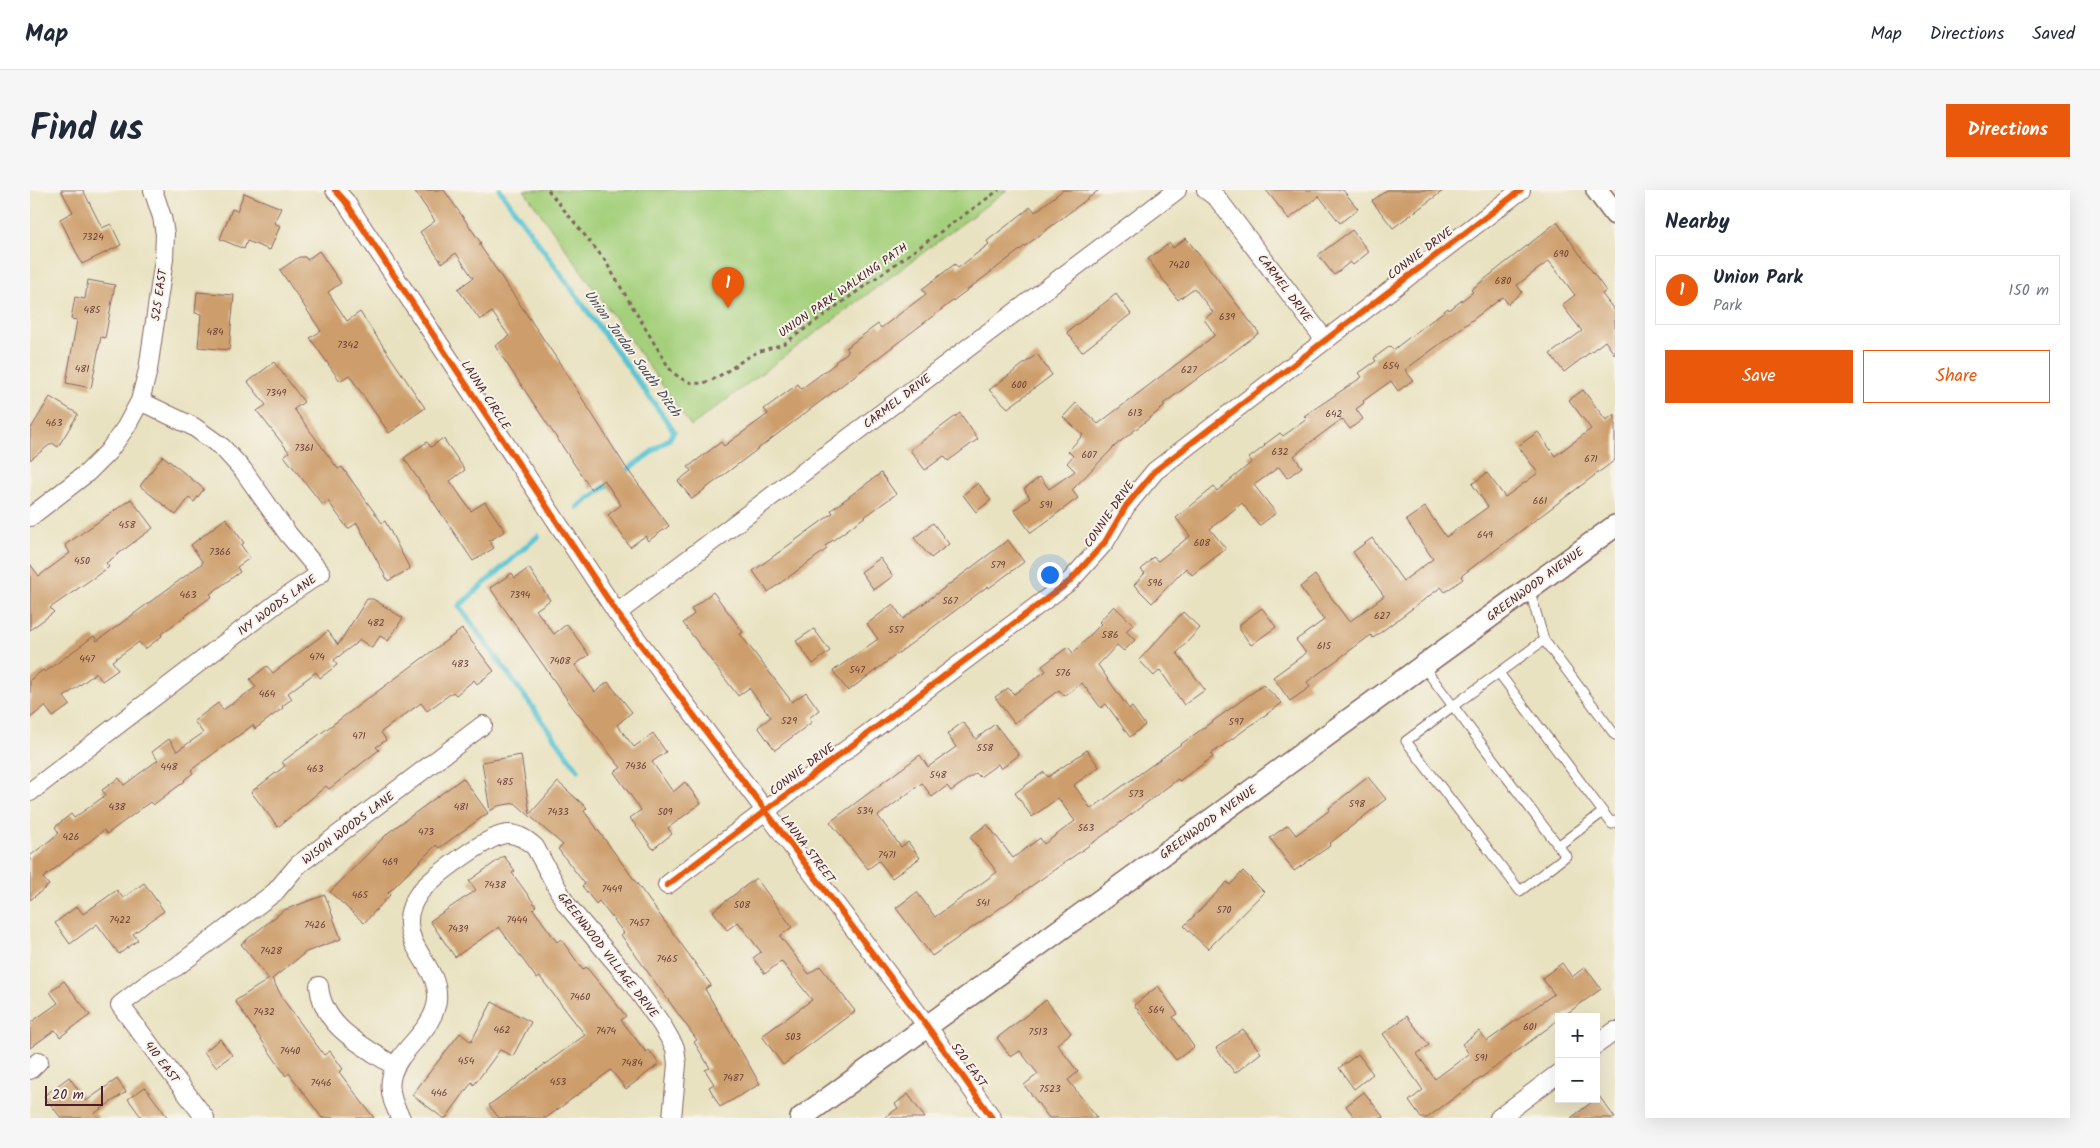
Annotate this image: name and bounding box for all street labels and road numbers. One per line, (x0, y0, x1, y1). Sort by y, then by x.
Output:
street label: CONNIE DRIVE (1383, 222, 1458, 285)
street label: UNION PARK WALKING PATH (775, 238, 912, 343)
street label: CARMEL DRIVE (1253, 250, 1317, 327)
street label: 525 EAST (146, 267, 173, 322)
street label: LAUNA CIRCLE (456, 357, 516, 435)
street label: CARMEL DRIVE (859, 369, 936, 433)
street label: CONNIE DRIVE (1079, 476, 1140, 552)
street label: GREENWOOD AVENUE (1483, 542, 1589, 626)
street label: IVY WOODS LANE (234, 570, 322, 641)
street label: CONNIE DRIVE (765, 738, 840, 801)
street label: GREENWOOD AVENUE (1156, 780, 1262, 864)
street label: WISON WOODS LANE (298, 787, 399, 870)
street label: LAUNA STREET (775, 811, 841, 889)
street label: GREENWOOD VILLAGE DRIVE (552, 889, 663, 1023)
street label: 410 EAST (139, 1037, 185, 1089)
street label: 520 EAST (946, 1039, 992, 1093)

